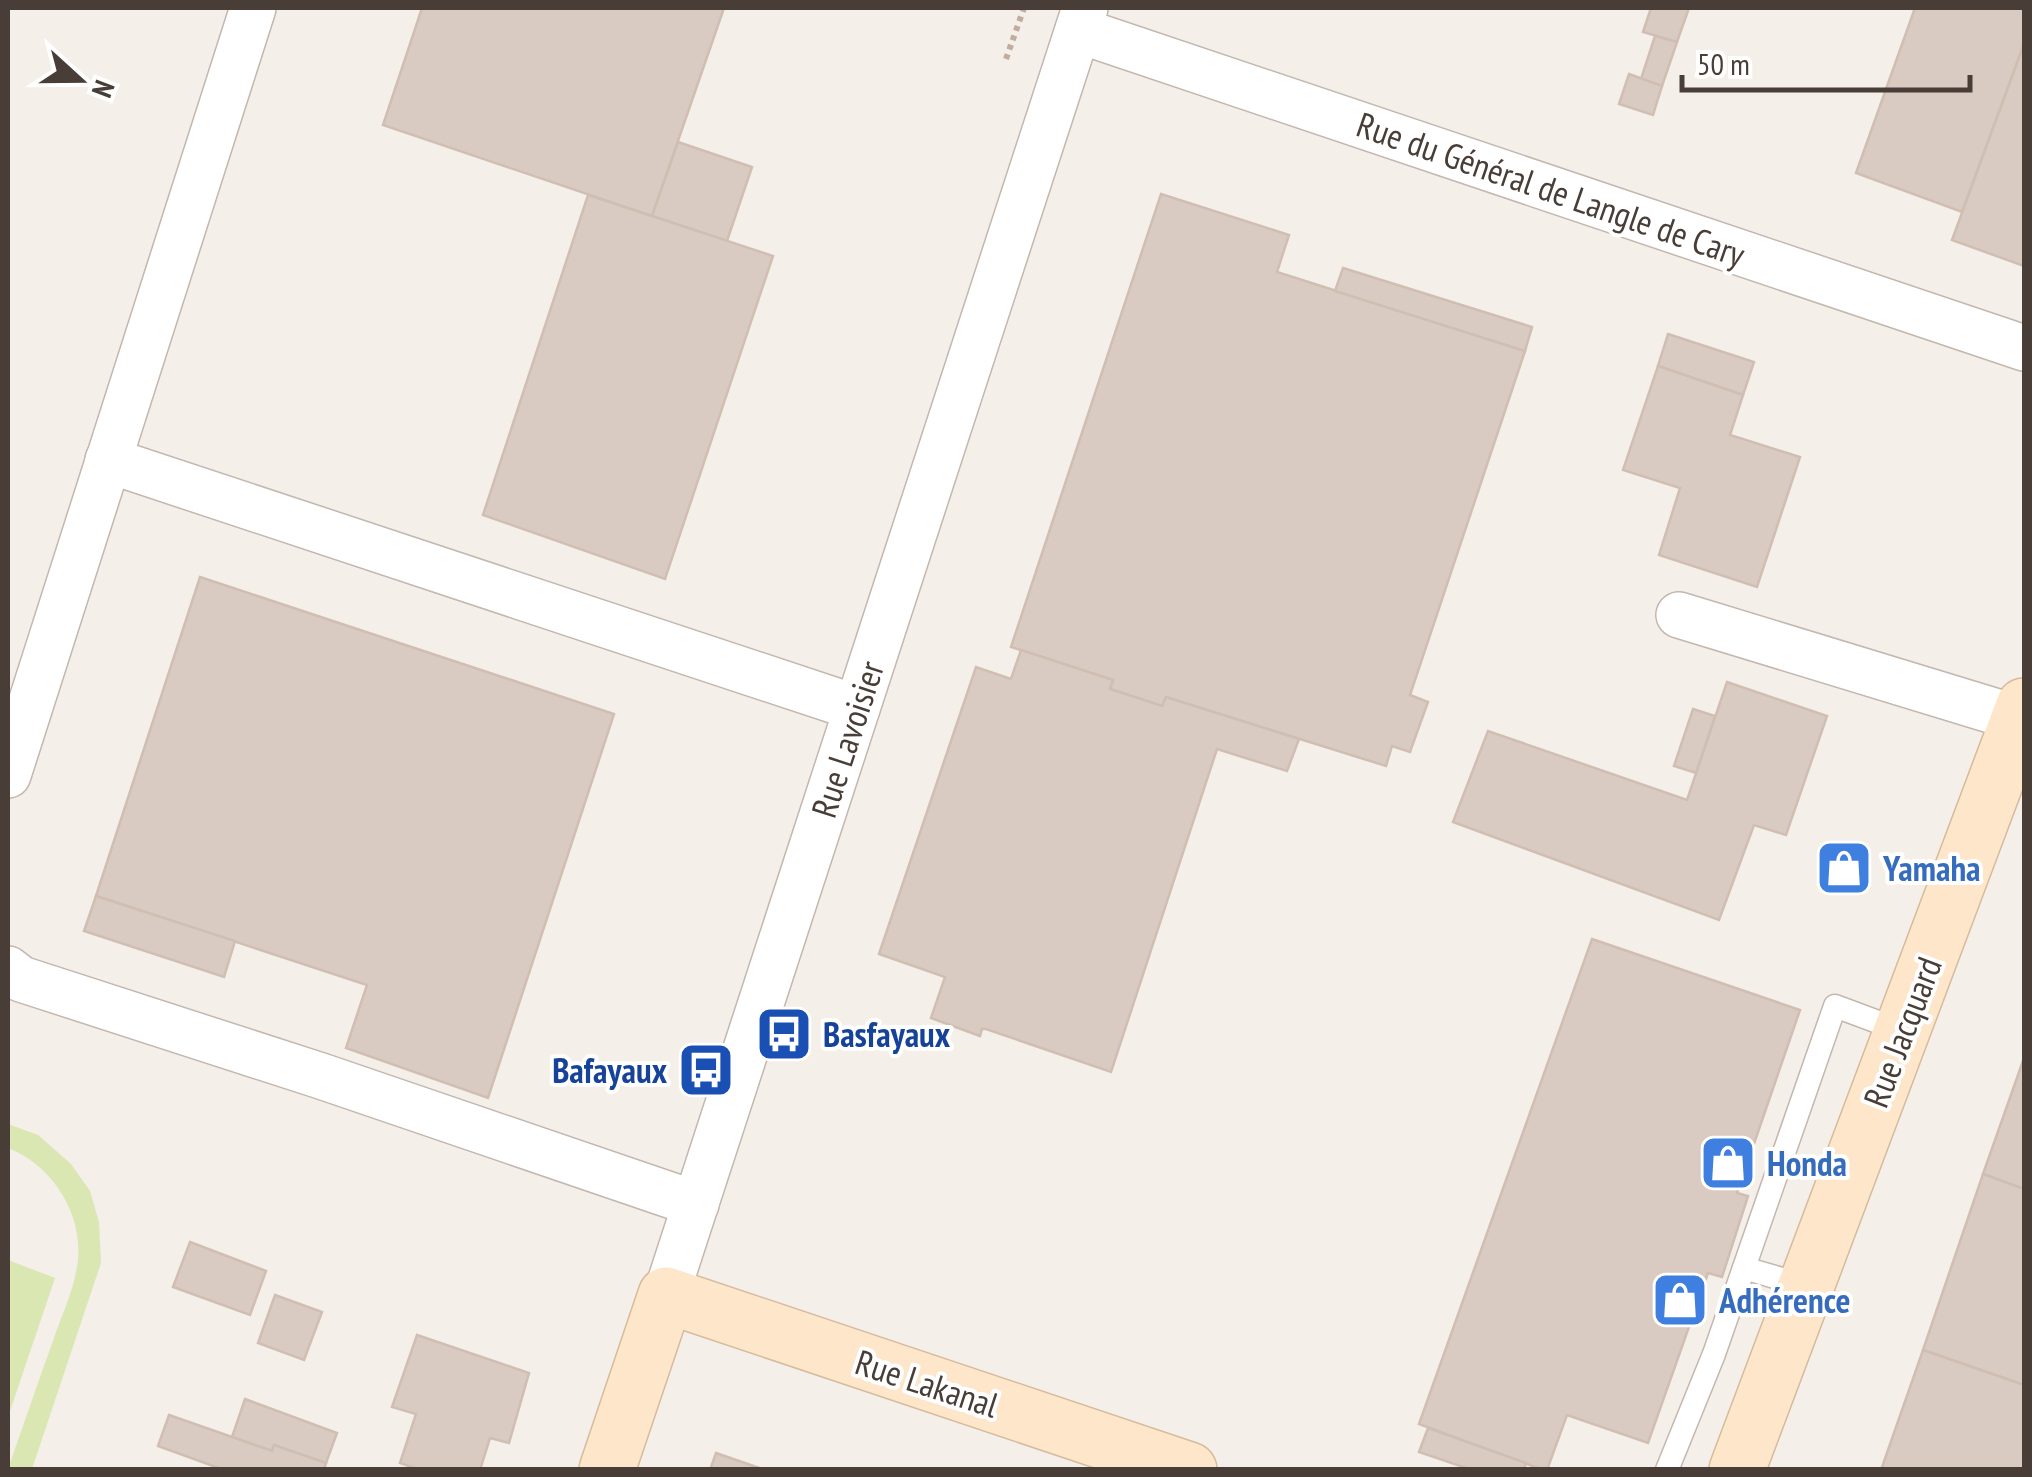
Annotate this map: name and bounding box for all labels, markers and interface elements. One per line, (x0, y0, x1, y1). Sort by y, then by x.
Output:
north arrow (30, 30, 130, 130)
scale bar (1682, 30, 1970, 92)
text: 50 m (1697, 44, 1750, 83)
text: N (84, 75, 124, 103)
street label: Rue du Général de Langle de Cary (1351, 101, 1752, 277)
street label: Rue Lavoisier (800, 655, 894, 823)
shop icon: Yamaha (1814, 838, 1874, 898)
place label: Yamaha (1882, 845, 1981, 891)
street label: Rue Jacquard (1852, 950, 1952, 1114)
bus stop icon: Basfayaux (754, 1004, 814, 1064)
place label: Basfayaux (823, 1011, 951, 1057)
bus stop icon: Bafayaux (676, 1040, 736, 1100)
place label: Bafayaux (552, 1047, 668, 1093)
shop icon: Honda (1698, 1133, 1758, 1193)
place label: Honda (1767, 1140, 1847, 1186)
shop icon: Adhérence (1650, 1270, 1710, 1330)
place label: Adhérence (1718, 1277, 1851, 1323)
street label: Rue Lakanal (850, 1338, 1004, 1428)

